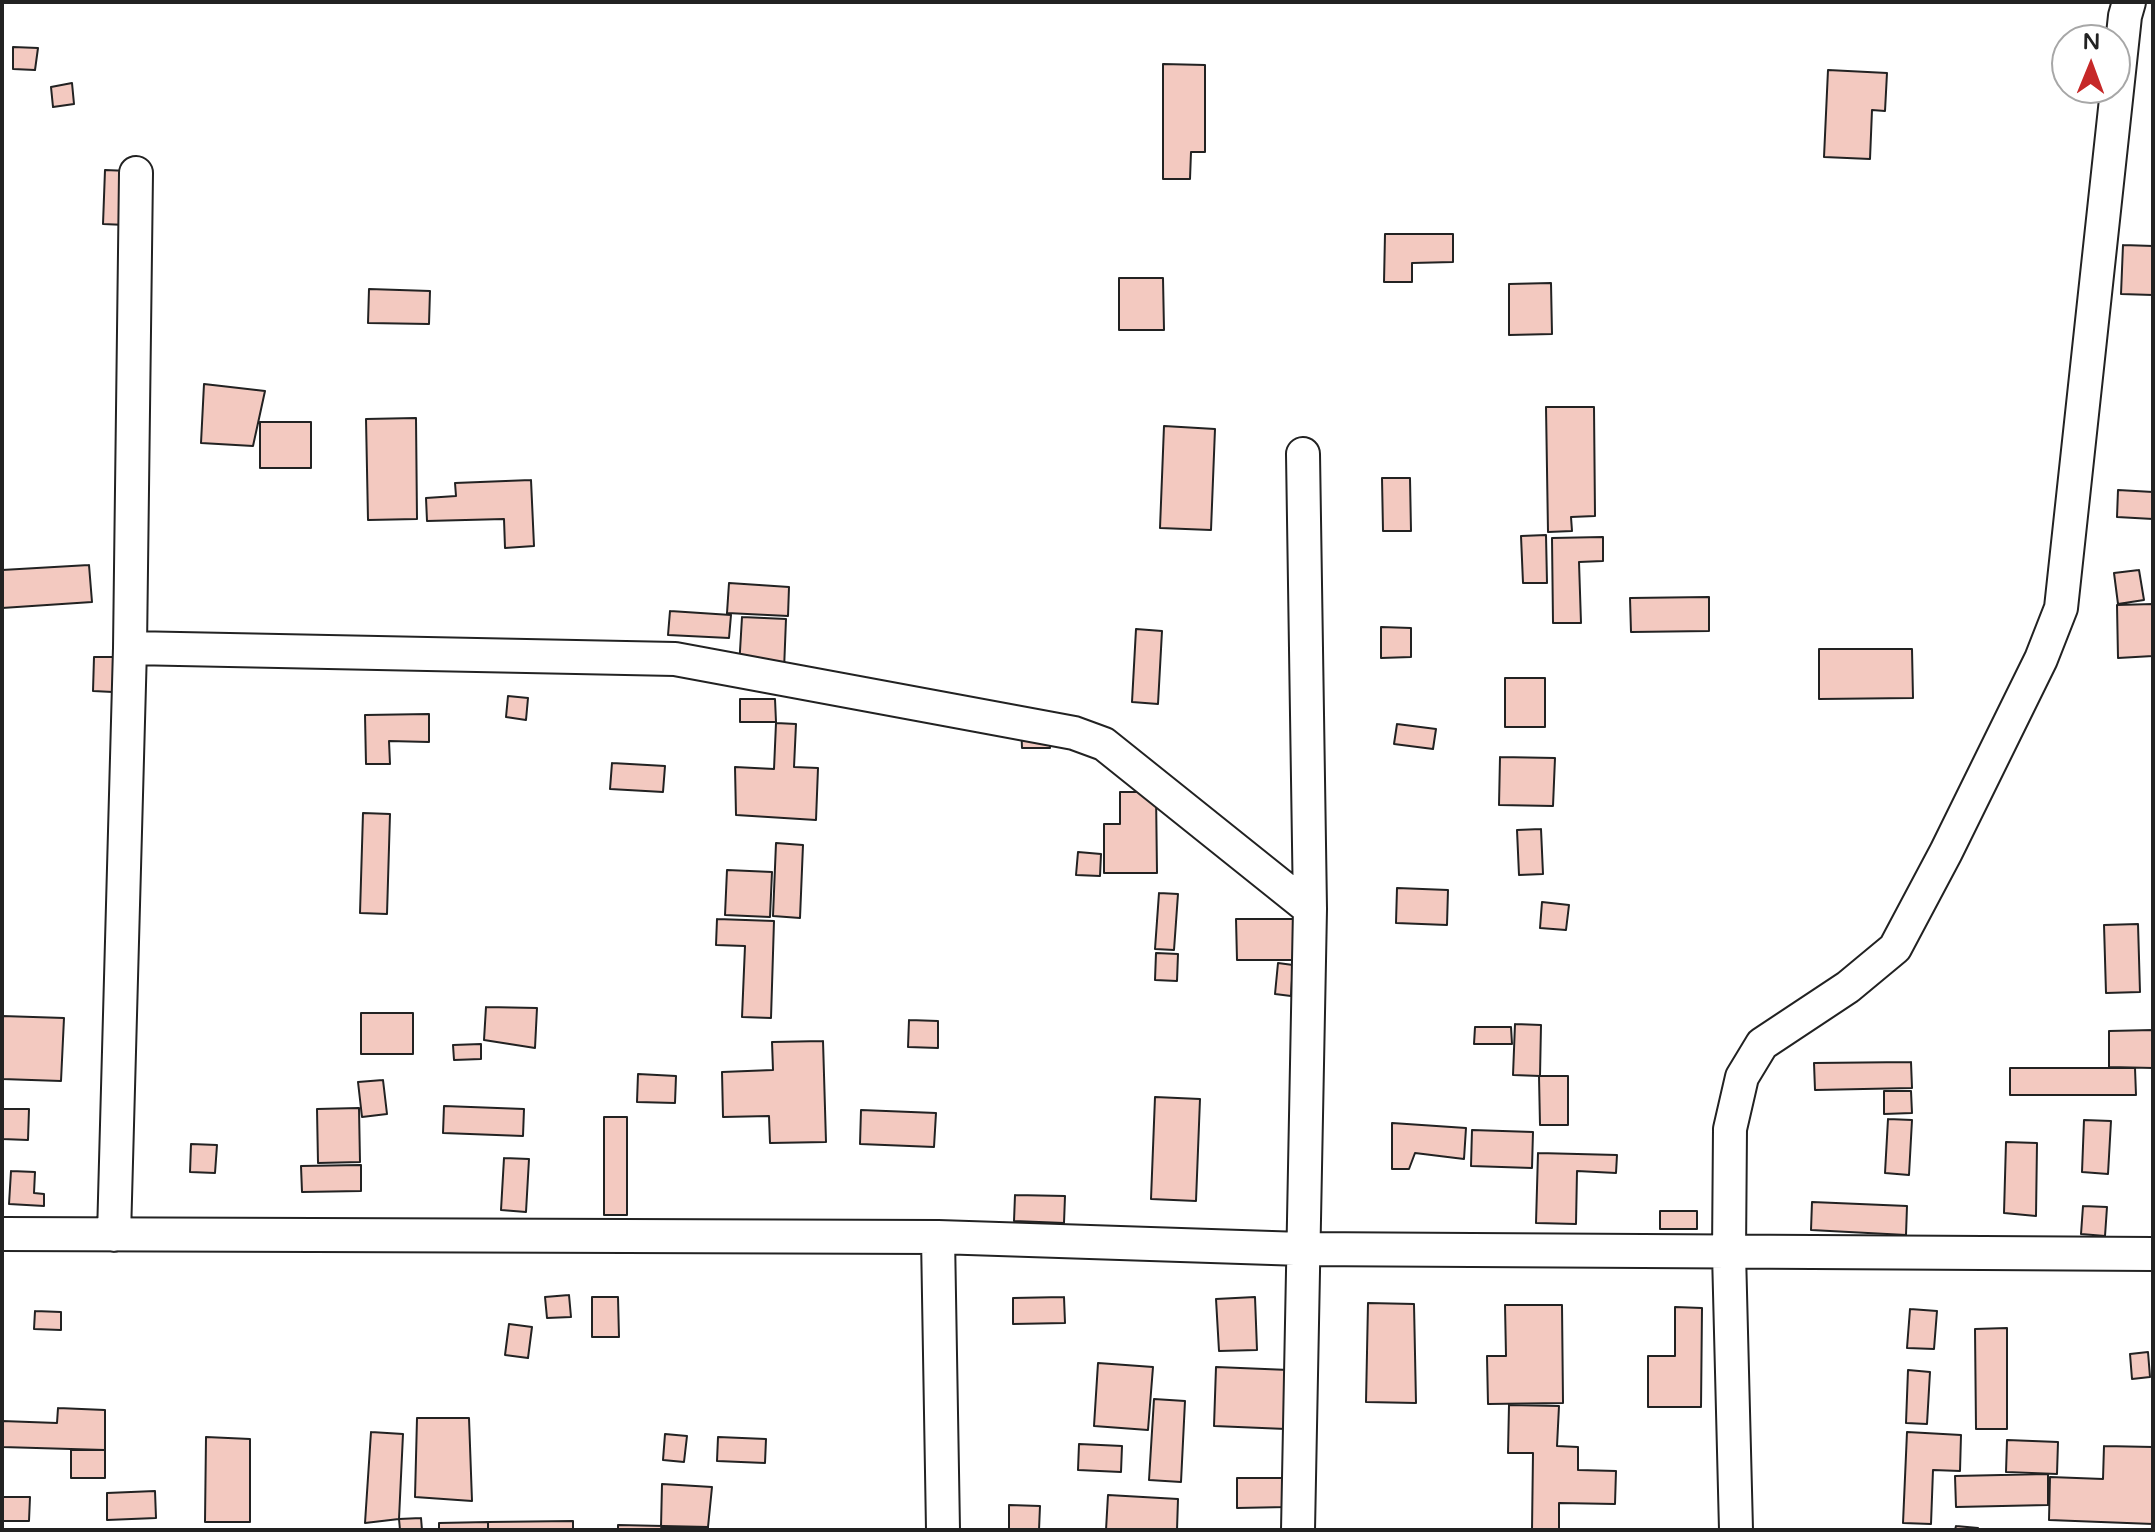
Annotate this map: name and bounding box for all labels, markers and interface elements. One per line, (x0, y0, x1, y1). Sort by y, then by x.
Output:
north arrow (2051, 24, 2131, 104)
text: N (2082, 29, 2100, 55)

